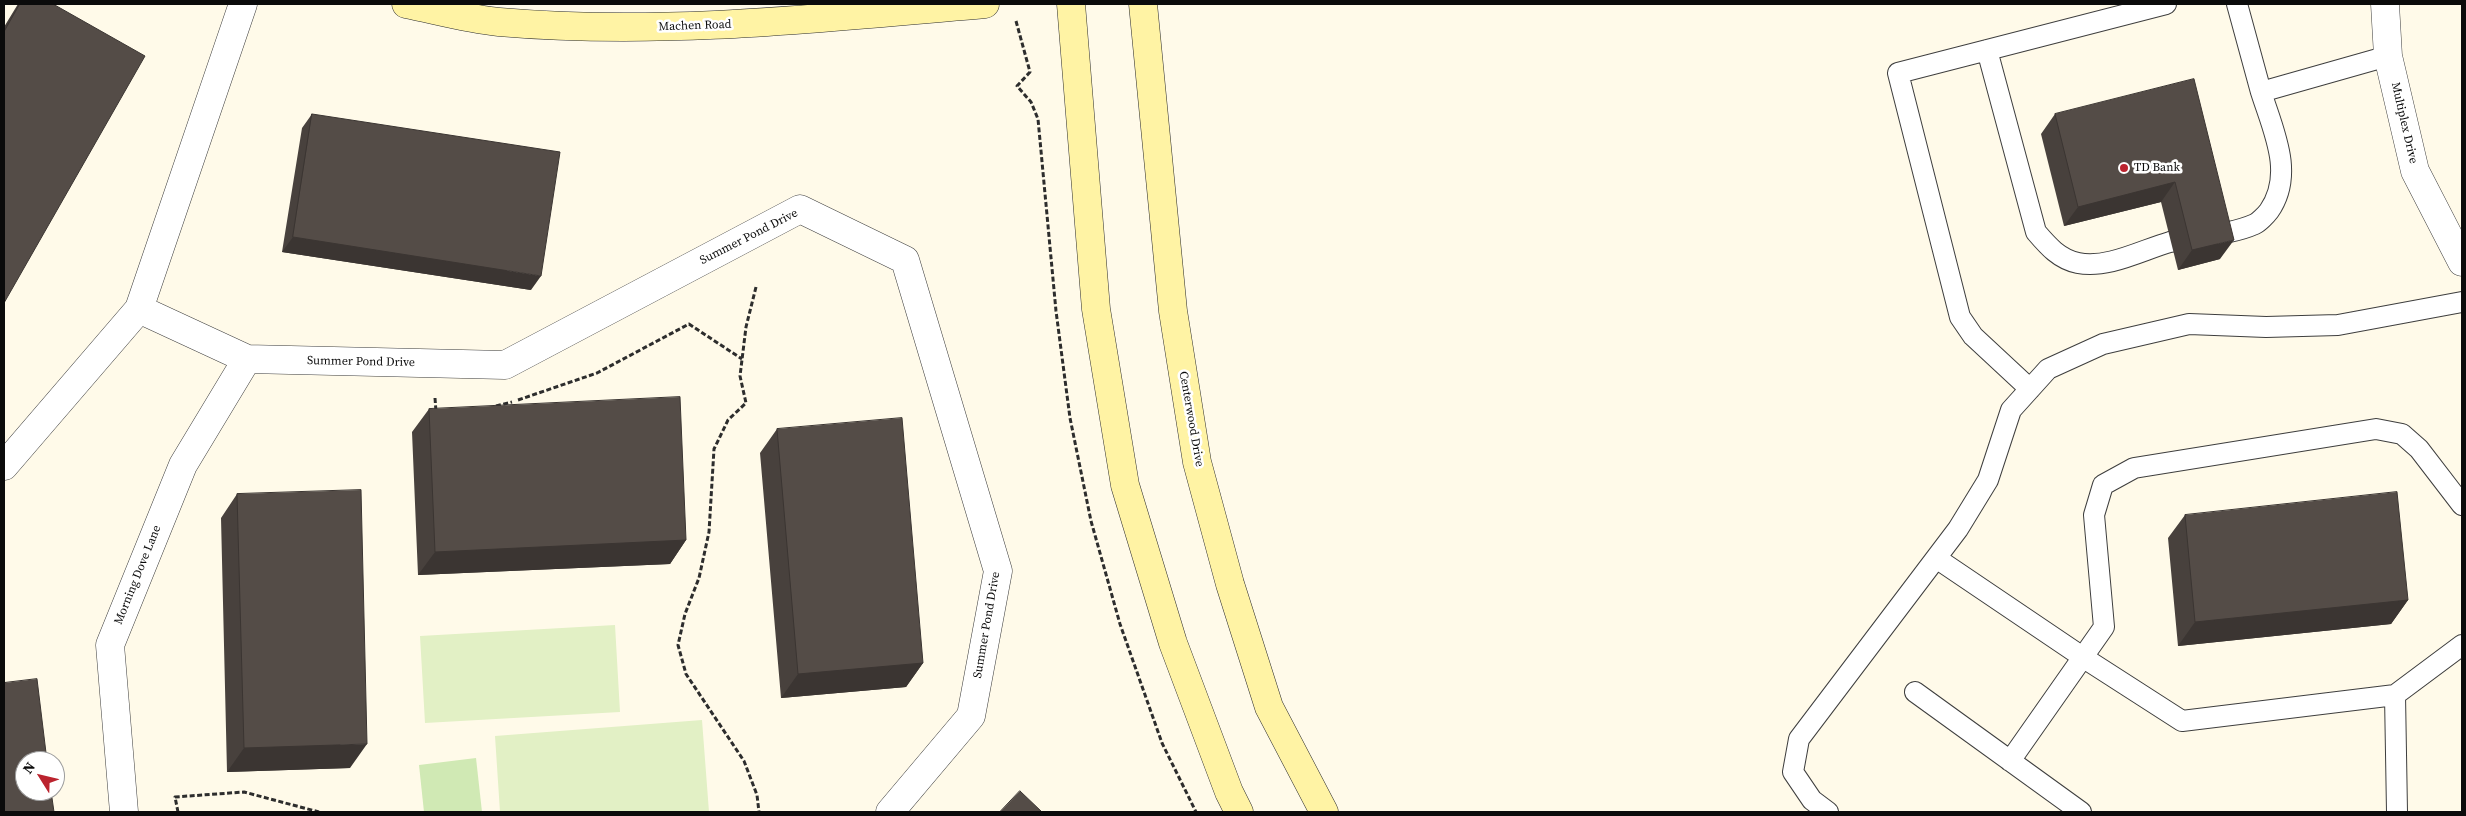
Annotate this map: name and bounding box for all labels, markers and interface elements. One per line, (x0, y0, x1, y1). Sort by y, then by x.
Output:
street label: Machen Road (658, 18, 732, 34)
street label: Multiplex Drive (2388, 81, 2420, 165)
place label: TD Bank (2134, 161, 2180, 175)
marker: TD Bank (2118, 162, 2130, 174)
street label: Summer Pond Drive (698, 206, 800, 268)
street label: Summer Pond Drive (307, 354, 415, 370)
street label: Centerwood Drive (1176, 370, 1206, 468)
street label: Morning Dove Lane (112, 523, 164, 627)
street label: Summer Pond Drive (971, 571, 1003, 679)
north arrow (15, 751, 65, 801)
text: N (18, 758, 40, 778)

